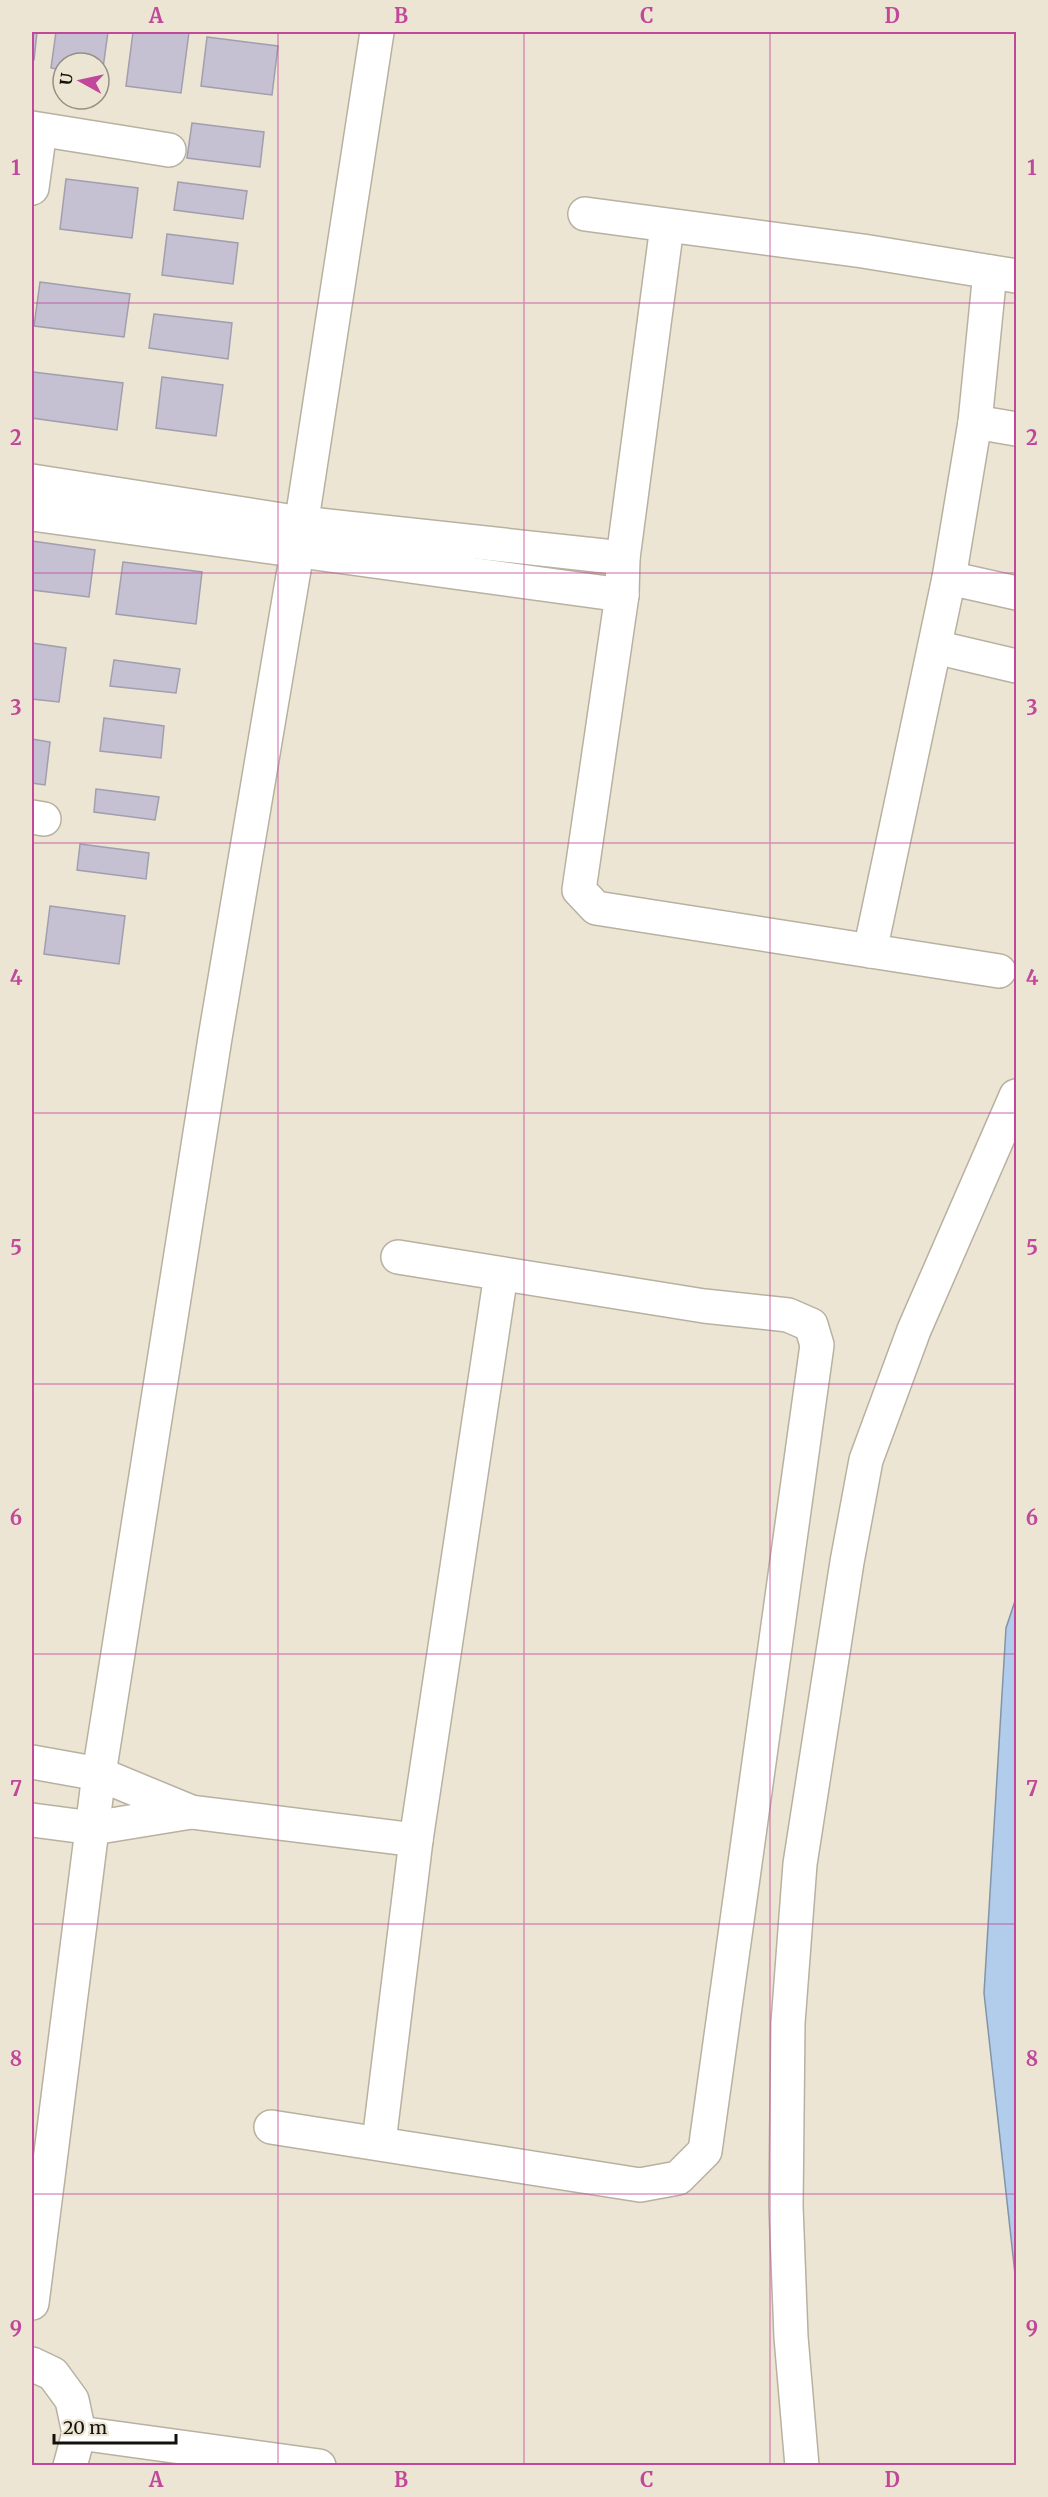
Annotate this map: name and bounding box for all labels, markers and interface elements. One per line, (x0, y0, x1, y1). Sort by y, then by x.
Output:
text: A (148, 3, 164, 28)
text: B (394, 3, 408, 28)
text: C (640, 3, 654, 28)
text: D (884, 3, 900, 28)
north arrow (51, 51, 111, 111)
text: U (55, 72, 77, 86)
text: 1 (11, 155, 21, 180)
text: 1 (1027, 155, 1037, 180)
text: 2 (10, 425, 22, 450)
text: 2 (1026, 425, 1038, 450)
text: 3 (10, 695, 22, 720)
text: 3 (1026, 695, 1038, 720)
text: 4 (10, 965, 23, 990)
text: 4 (1026, 965, 1039, 990)
text: 5 (10, 1235, 22, 1260)
text: 5 (1026, 1235, 1038, 1260)
text: 6 (10, 1505, 22, 1530)
text: 6 (1026, 1505, 1038, 1530)
text: 7 (10, 1776, 22, 1801)
text: 7 (1026, 1776, 1038, 1801)
text: 8 (10, 2046, 22, 2071)
text: 8 (1026, 2046, 1038, 2071)
text: 9 (10, 2316, 22, 2341)
text: 9 (1026, 2316, 1038, 2341)
scale bar (54, 2407, 176, 2445)
text: 20 m (63, 2416, 107, 2439)
text: A (148, 2467, 164, 2492)
text: B (394, 2467, 408, 2492)
text: C (640, 2467, 654, 2492)
text: D (884, 2467, 900, 2492)

